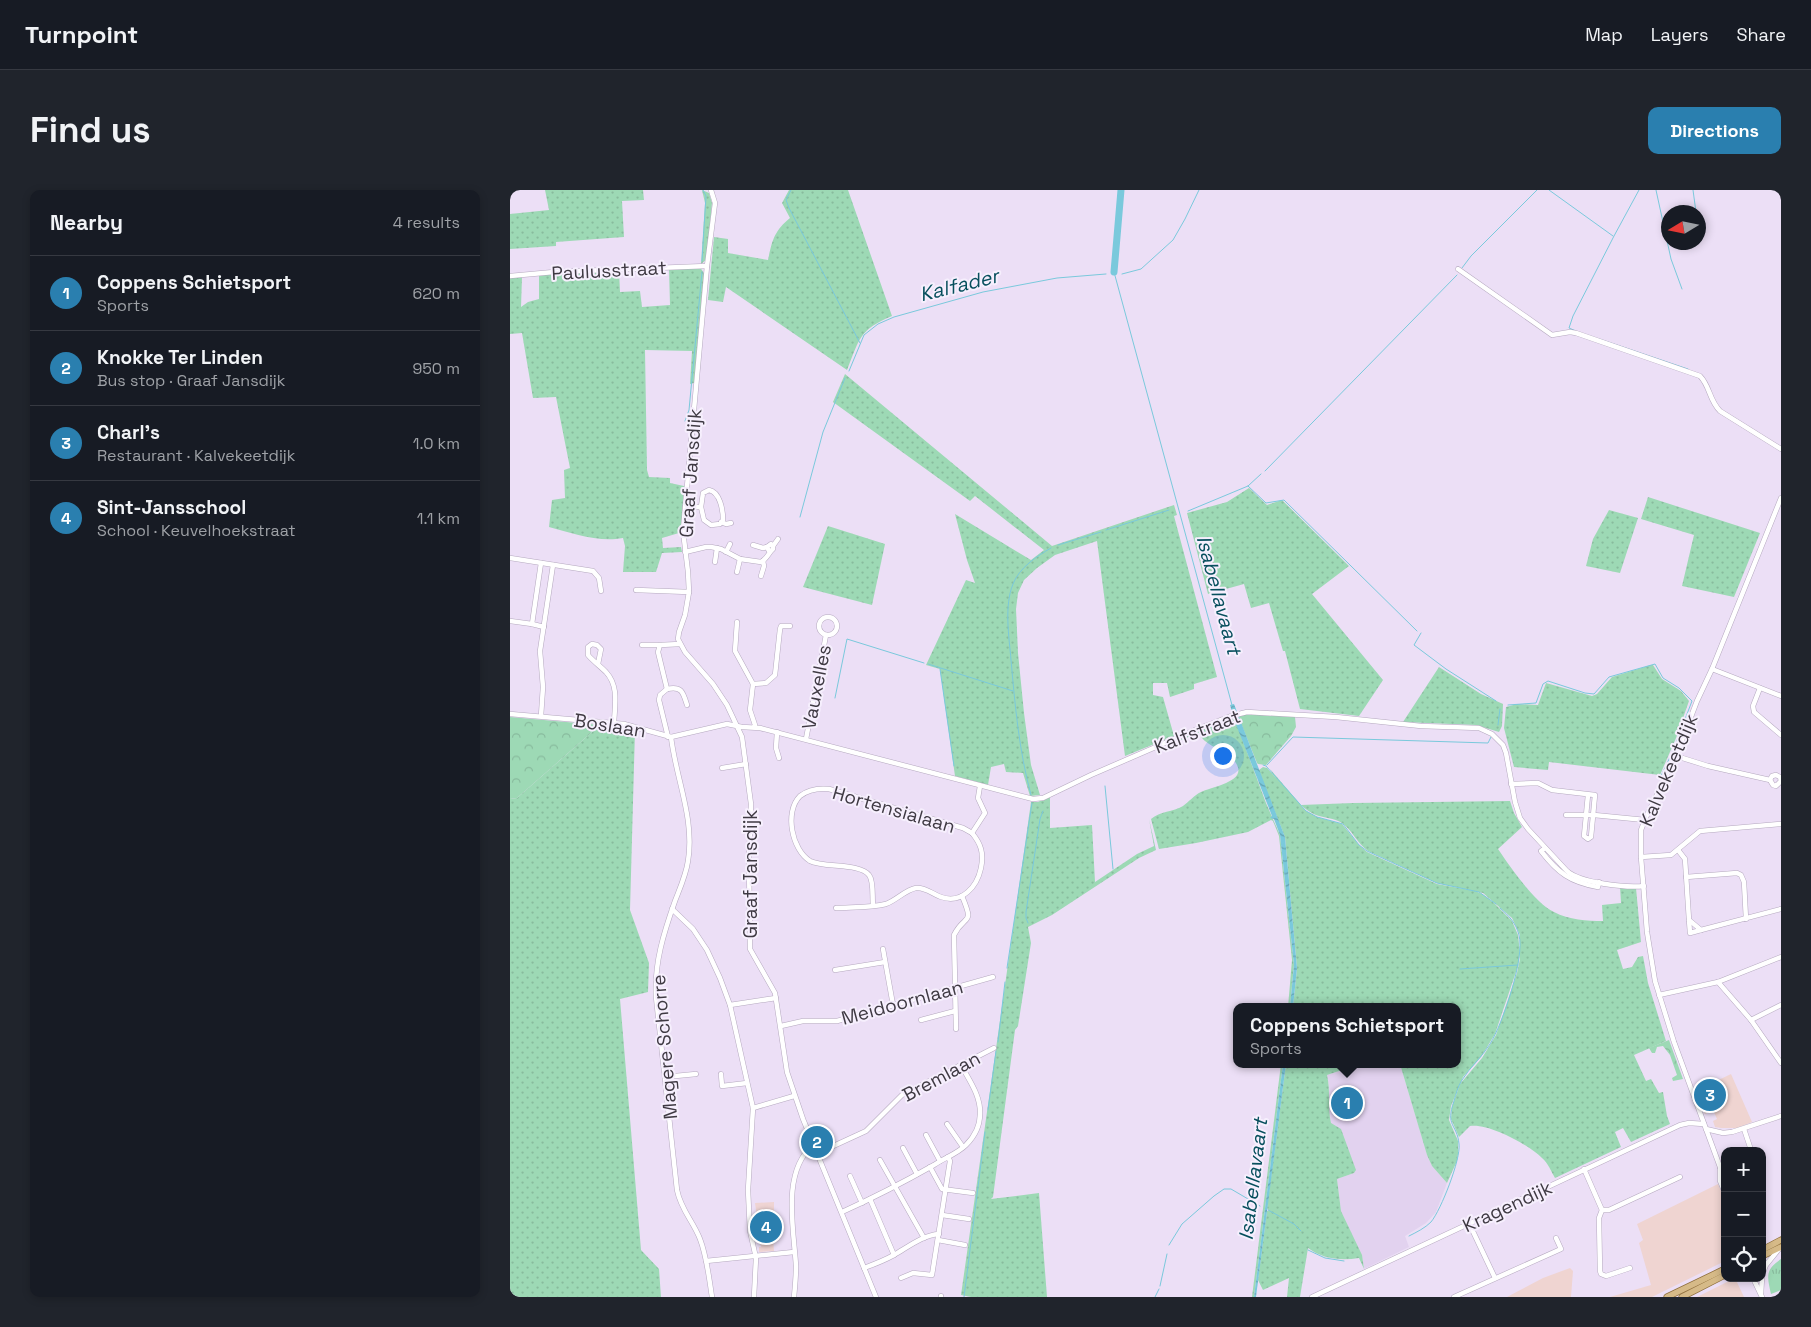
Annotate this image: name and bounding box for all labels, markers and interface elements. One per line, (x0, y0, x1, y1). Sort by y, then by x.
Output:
text: Turnpoint (25, 19, 138, 50)
text: Map (1585, 23, 1623, 46)
text: Layers (1651, 23, 1708, 46)
text: Share (1736, 23, 1786, 46)
button: Directions (1648, 107, 1781, 154)
text: Find us (30, 108, 151, 152)
north arrow (1661, 205, 1706, 250)
text: Nearby (50, 209, 123, 236)
text: 4 results (393, 212, 460, 233)
street label: Paulusstraat (551, 255, 667, 286)
water label: Kalfader (917, 262, 1004, 307)
text: Coppens Schietsport (97, 270, 291, 295)
text: 1 (62, 283, 70, 304)
text: 620 m (412, 283, 460, 304)
text: Sports (97, 295, 149, 316)
text: Knokke Ter Linden (97, 345, 263, 370)
text: 2 (61, 358, 71, 379)
text: 950 m (412, 358, 460, 379)
text: Bus stop · Graaf Jansdijk (97, 370, 285, 391)
street label: Graaf Jansdijk (674, 408, 707, 538)
text: Charl's (97, 420, 160, 445)
text: 3 (61, 433, 71, 454)
text: 1.0 km (413, 433, 460, 454)
text: Restaurant · Kalvekeetdijk (97, 445, 295, 466)
text: Sint-Jansschool (97, 495, 246, 520)
text: 4 (61, 508, 71, 529)
text: 1.1 km (417, 508, 460, 529)
text: School · Keuvelhoekstraat (97, 520, 296, 541)
water label: Isabellavaart (1191, 532, 1248, 659)
street label: Vauxelles (796, 643, 837, 732)
street label: Kalfstraat (1150, 704, 1244, 759)
street label: Boslaan (572, 707, 648, 744)
street label: Kalvekeetdijk (1633, 710, 1703, 830)
your location (1210, 743, 1236, 769)
street label: Hortensialaan (830, 780, 958, 839)
street label: Graaf Jansdijk (738, 809, 763, 939)
street label: Magere Schorre (646, 974, 683, 1120)
street label: Meidoornlaan (839, 974, 966, 1031)
popup (1233, 1003, 1461, 1068)
text: Coppens Schietsport (1250, 1013, 1444, 1038)
text: Sports (1250, 1038, 1302, 1059)
street label: Bremlaan (898, 1045, 985, 1107)
pin: 3 (1694, 1076, 1726, 1114)
pin: 1 (1331, 1084, 1363, 1122)
water label: Isabellavaart (1233, 1115, 1274, 1241)
pin: 2 (801, 1123, 833, 1161)
map controls (1721, 1147, 1766, 1282)
button: + (1721, 1147, 1766, 1192)
street label: Kragendijk (1458, 1175, 1556, 1238)
button: − (1721, 1192, 1766, 1237)
pin: 4 (750, 1208, 782, 1246)
button: locate (1721, 1237, 1766, 1282)

